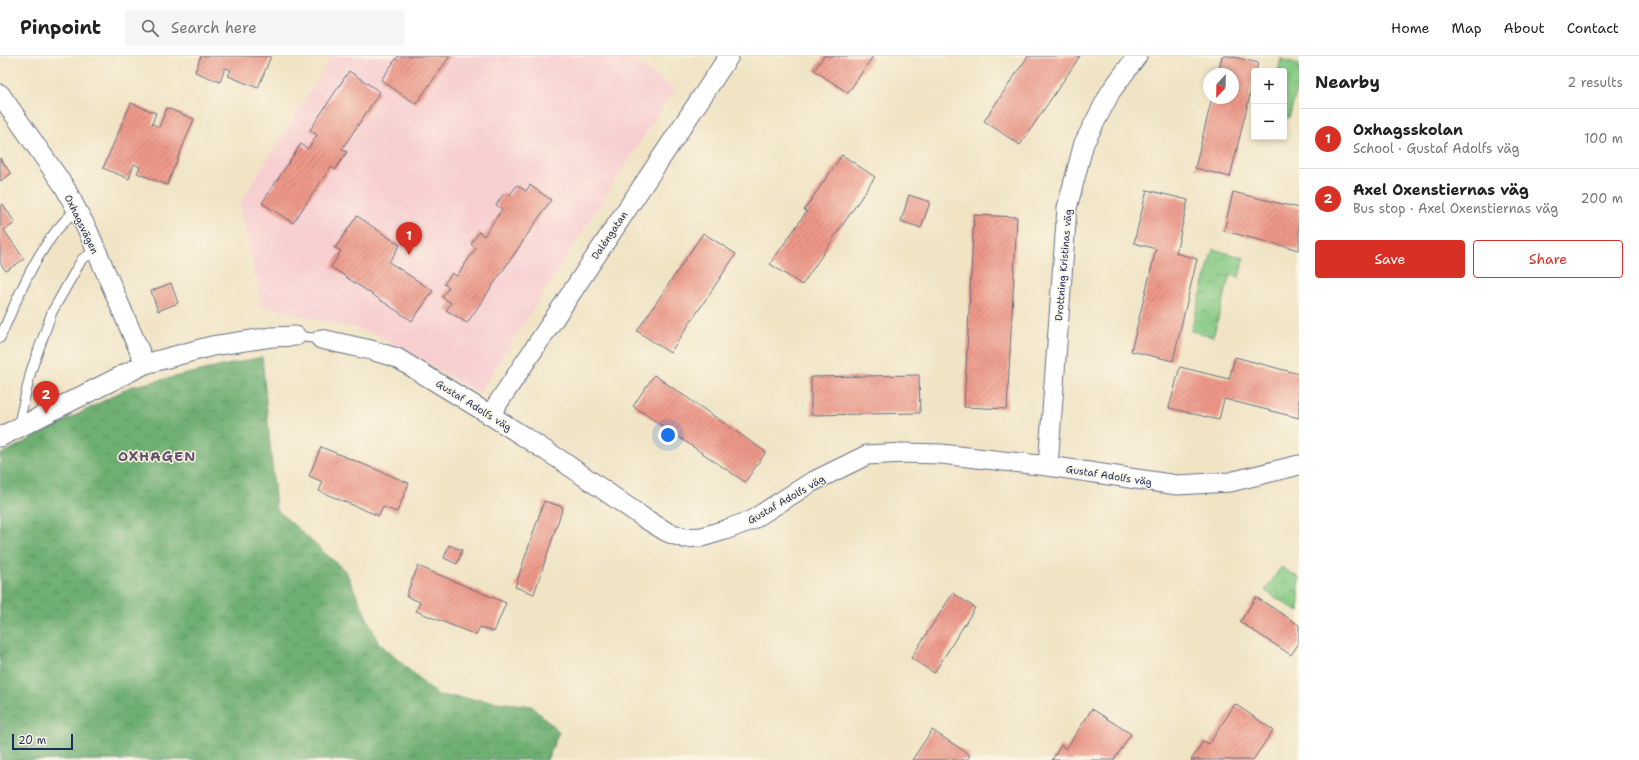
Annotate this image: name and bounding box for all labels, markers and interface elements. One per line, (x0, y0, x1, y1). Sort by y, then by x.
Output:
search box (125, 10, 405, 46)
text: Pinpoint (20, 15, 101, 40)
icon: search (139, 17, 161, 39)
text: Search here (171, 18, 257, 38)
text: Home (1391, 19, 1430, 37)
text: Map (1452, 19, 1482, 37)
text: About (1504, 19, 1545, 37)
text: Contact (1567, 19, 1619, 37)
north arrow (1203, 68, 1239, 104)
map controls (1251, 68, 1287, 140)
button: + (1251, 68, 1287, 104)
text: Nearby (1315, 71, 1380, 93)
text: 2 results (1567, 74, 1623, 91)
button: − (1251, 104, 1287, 140)
text: Oxhagsskolan (1353, 120, 1463, 140)
text: 1 (1325, 130, 1331, 147)
text: 100 m (1584, 130, 1623, 147)
text: School · Gustaf Adolfs väg (1353, 140, 1519, 157)
text: Axel Oxenstiernas väg (1353, 180, 1529, 200)
text: 2 (1323, 190, 1333, 207)
text: 200 m (1581, 190, 1623, 207)
street label: Oxhagsvägen (62, 192, 102, 256)
text: Bus stop · Axel Oxenstiernas väg (1353, 200, 1558, 217)
street label: Daléngatan (588, 209, 630, 262)
street label: Drottning Kristinas väg (1052, 209, 1075, 321)
pin: 1 (396, 222, 422, 255)
button: Save (1315, 240, 1465, 278)
button: Share (1473, 240, 1623, 278)
street label: Gustaf Adolfs väg (433, 377, 514, 434)
pin: 2 (33, 381, 59, 414)
your location (658, 425, 678, 445)
district label: OXHAGEN (118, 447, 196, 465)
street label: Gustaf Adolfs väg (1065, 462, 1153, 489)
street label: Gustaf Adolfs väg (745, 472, 827, 527)
scale bar (12, 732, 73, 751)
text: 20 m (18, 733, 46, 748)

